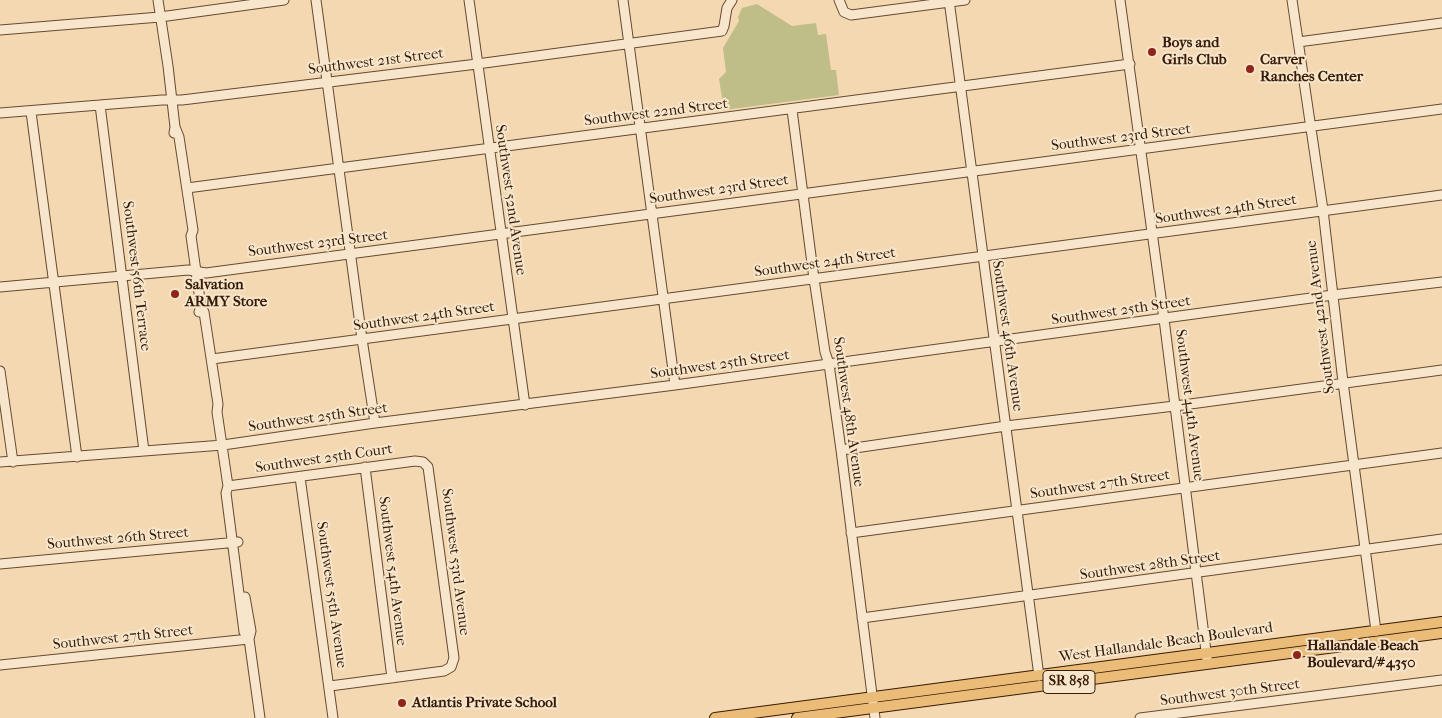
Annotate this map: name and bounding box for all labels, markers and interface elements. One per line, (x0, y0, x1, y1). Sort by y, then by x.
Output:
place label: Boys and Girls Club (1162, 34, 1227, 69)
street label: Southwest 21st Street (307, 45, 445, 79)
marker: Boys and Girls Club (1146, 46, 1158, 58)
place label: Carver Ranches Center (1260, 51, 1363, 86)
marker: Carver Ranches Center (1244, 63, 1256, 75)
street label: Southwest 22nd Street (583, 95, 729, 131)
street label: Southwest 23rd Street (1050, 121, 1192, 155)
street label: Southwest 52nd Avenue (490, 123, 530, 277)
street label: Southwest 23rd Street (648, 171, 790, 209)
street label: Southwest 24th Street (1154, 191, 1298, 229)
street label: Southwest 56th Terrace (118, 200, 154, 352)
street label: Southwest 23rd Street (247, 227, 389, 261)
street label: Southwest 42nd Avenue (1303, 239, 1339, 395)
street label: Southwest 24th Street (753, 244, 897, 282)
street label: Southwest 46th Avenue (988, 260, 1026, 412)
place label: Salvation ARMY Store (185, 276, 267, 311)
marker: Salvation ARMY Store (169, 288, 181, 300)
street label: Southwest 25th Street (1050, 292, 1192, 330)
street label: Southwest 24th Street (352, 298, 496, 336)
street label: Southwest 44th Avenue (1171, 328, 1207, 482)
street label: Southwest 48th Avenue (829, 336, 867, 488)
street label: Southwest 25th Street (649, 346, 791, 384)
street label: Southwest 25th Street (247, 399, 389, 437)
street label: Southwest 25th Court (254, 440, 394, 478)
street label: Southwest 27th Street (1029, 466, 1171, 504)
street label: Southwest 53rd Avenue (437, 487, 473, 637)
street label: Southwest 54th Avenue (374, 495, 410, 647)
street label: Southwest 55th Avenue (312, 521, 350, 669)
street label: Southwest 26th Street (47, 524, 189, 554)
street label: Southwest 28th Street (1079, 547, 1221, 585)
street label: West Hallandale Beach Boulevard (1058, 619, 1274, 667)
street label: Southwest 27th Street (52, 622, 194, 654)
place label: Hallandale Beach Boulevard/#4350 (1307, 637, 1419, 672)
marker: Hallandale Beach Boulevard/#4350 (1291, 649, 1303, 661)
road number: SR 858 (1043, 670, 1095, 694)
street label: Southwest 30th Street (1159, 676, 1301, 710)
place label: Atlantis Private School (412, 694, 557, 712)
marker: Atlantis Private School (396, 697, 408, 709)

